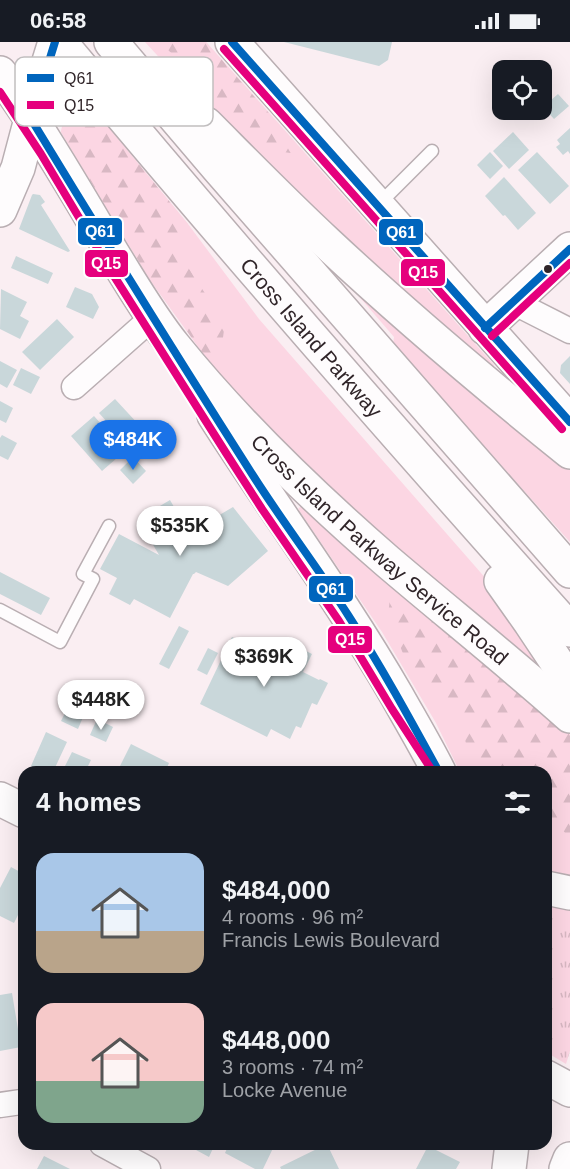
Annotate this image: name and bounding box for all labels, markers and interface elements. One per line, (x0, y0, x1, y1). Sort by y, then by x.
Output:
text: 06:58 (30, 8, 86, 33)
legend (15, 57, 213, 126)
map controls (492, 60, 552, 120)
button: locate (492, 60, 552, 120)
text: Q61 (64, 70, 94, 87)
text: Q15 (64, 97, 94, 114)
line badge: Q61 (77, 217, 123, 246)
line badge: Q61 (378, 218, 424, 246)
text: Q61 (85, 223, 115, 240)
text: Q61 (386, 224, 416, 241)
line badge: Q15 (84, 249, 129, 278)
street label: Cross Island Parkway (236, 253, 387, 422)
text: Q15 (91, 255, 121, 272)
line badge: Q15 (400, 258, 446, 287)
unlabelled marker (542, 263, 554, 275)
text: Q15 (408, 264, 438, 281)
pin: $484K (91, 420, 175, 471)
text: $484K (104, 428, 162, 450)
street label: Cross Island Parkway Service Road (247, 429, 513, 669)
pin: $535K (138, 506, 222, 557)
text: $535K (151, 514, 209, 536)
line badge: Q61 (308, 575, 354, 603)
text: Q61 (316, 581, 346, 598)
line badge: Q15 (327, 625, 373, 654)
text: Q15 (335, 631, 365, 648)
pin: $369K (222, 637, 306, 688)
text: $369K (235, 645, 293, 667)
pin: $448K (59, 680, 143, 731)
text: $448K (72, 688, 130, 710)
icon: filters (501, 786, 534, 819)
text: 4 homes (36, 787, 142, 817)
text: $484,000 (222, 875, 330, 905)
icon: home (84, 877, 156, 949)
text: 4 rooms · 96 m² (222, 906, 363, 928)
text: Francis Lewis Boulevard (222, 929, 440, 951)
text: $448,000 (222, 1025, 330, 1055)
icon: home (84, 1027, 156, 1099)
text: 3 rooms · 74 m² (222, 1056, 363, 1078)
text: Locke Avenue (222, 1079, 347, 1101)

